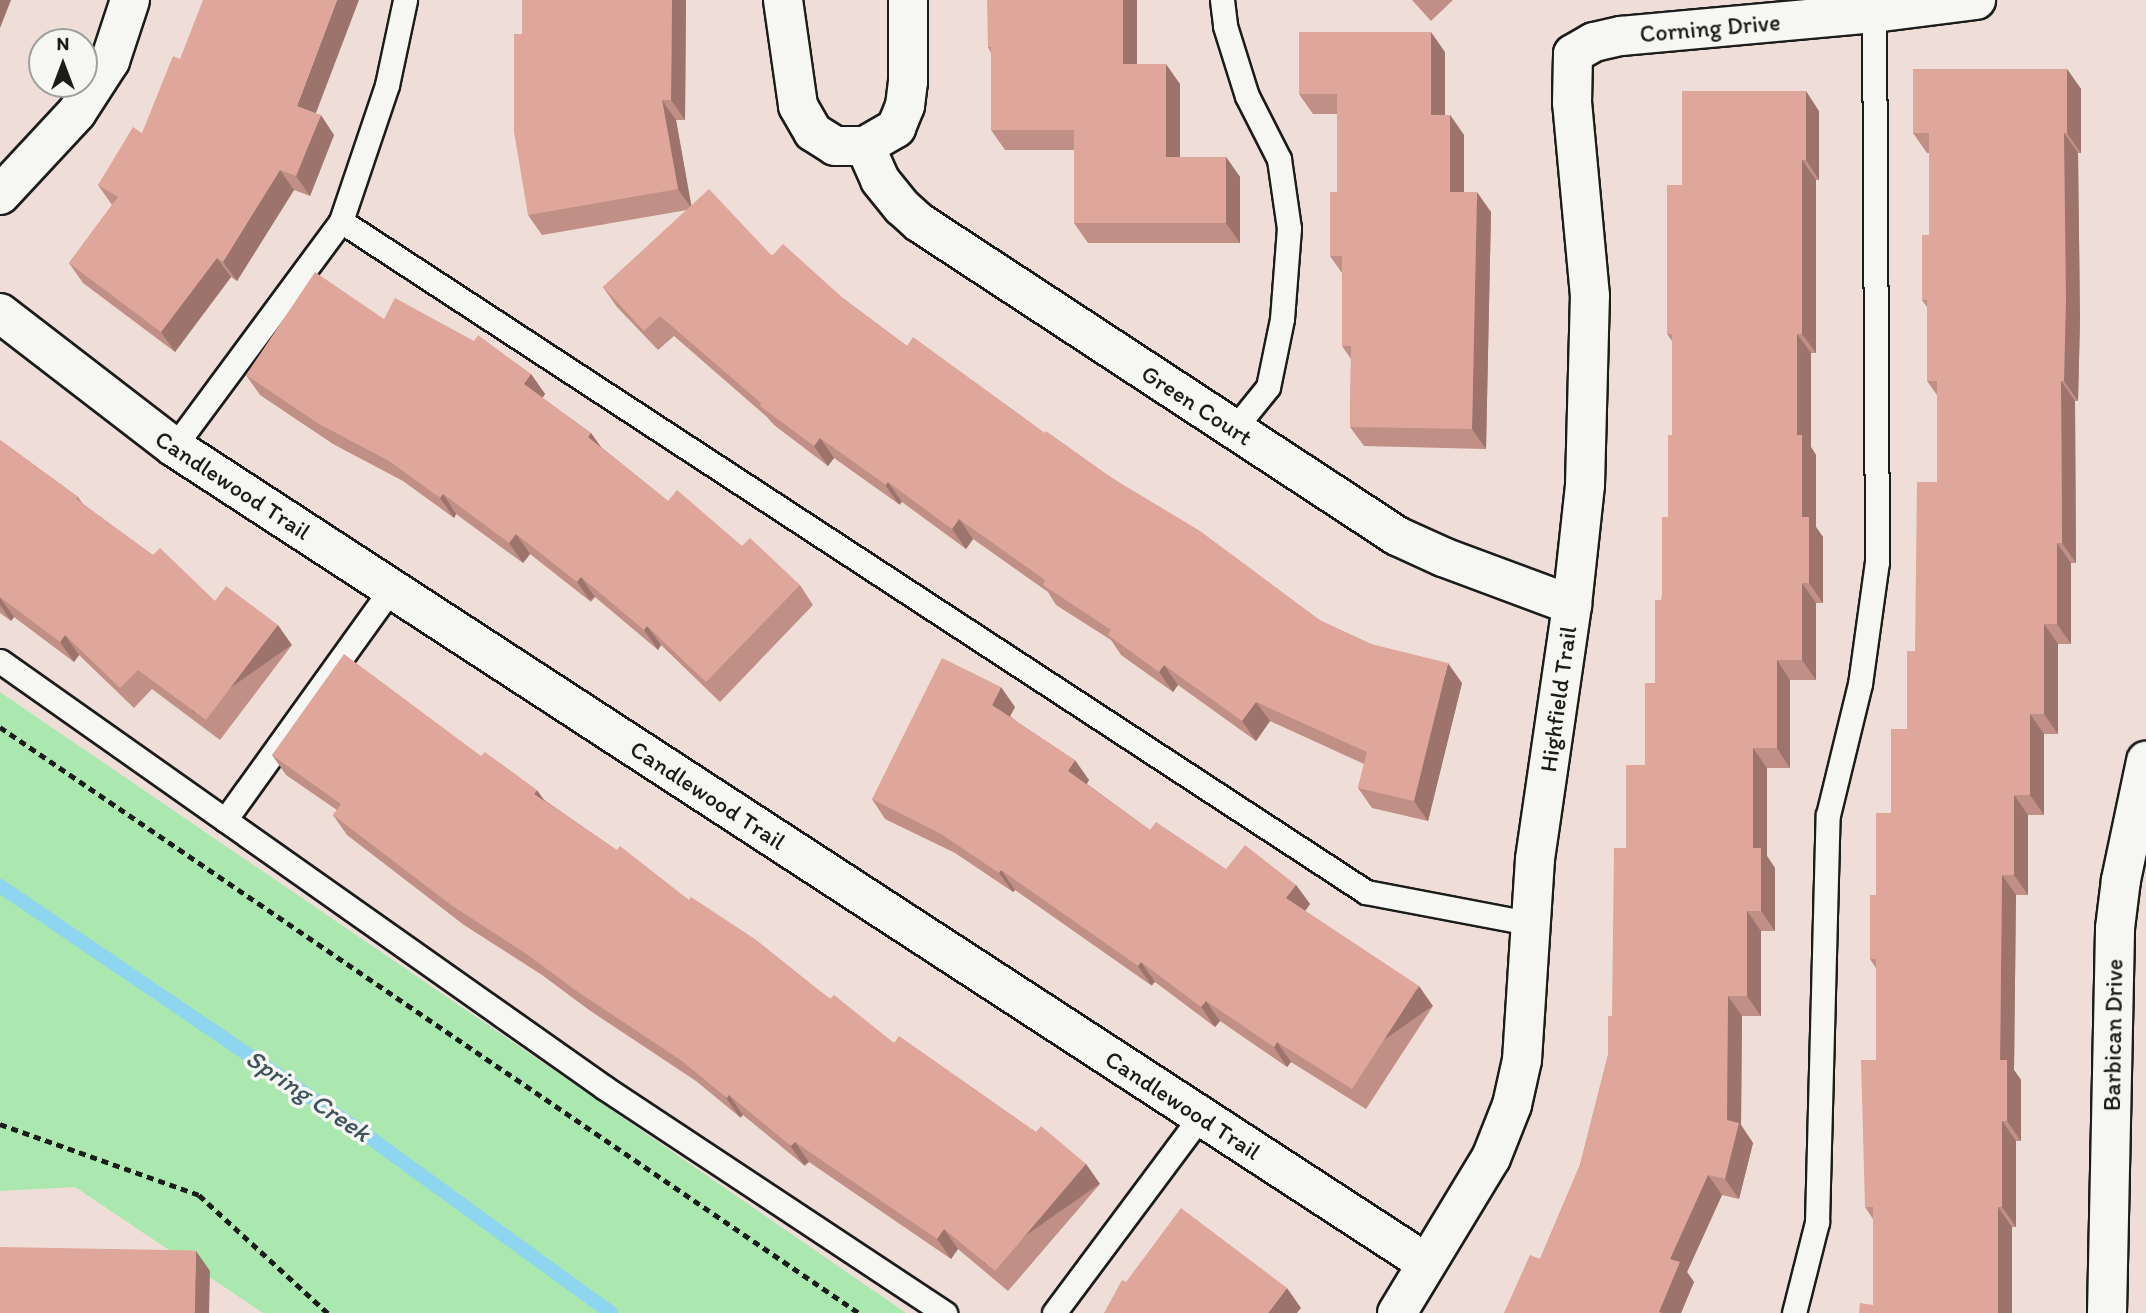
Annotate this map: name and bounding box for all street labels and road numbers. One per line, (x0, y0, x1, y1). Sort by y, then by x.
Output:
street label: Corning Drive (1638, 7, 1782, 49)
street label: Green Court (1136, 358, 1258, 452)
street label: Candlewood Trail (150, 424, 316, 546)
street label: Highfield Trail (1534, 625, 1582, 773)
street label: Candlewood Trail (625, 734, 791, 856)
street label: Barbican Drive (2097, 958, 2129, 1112)
street label: Candlewood Trail (1100, 1044, 1266, 1166)

